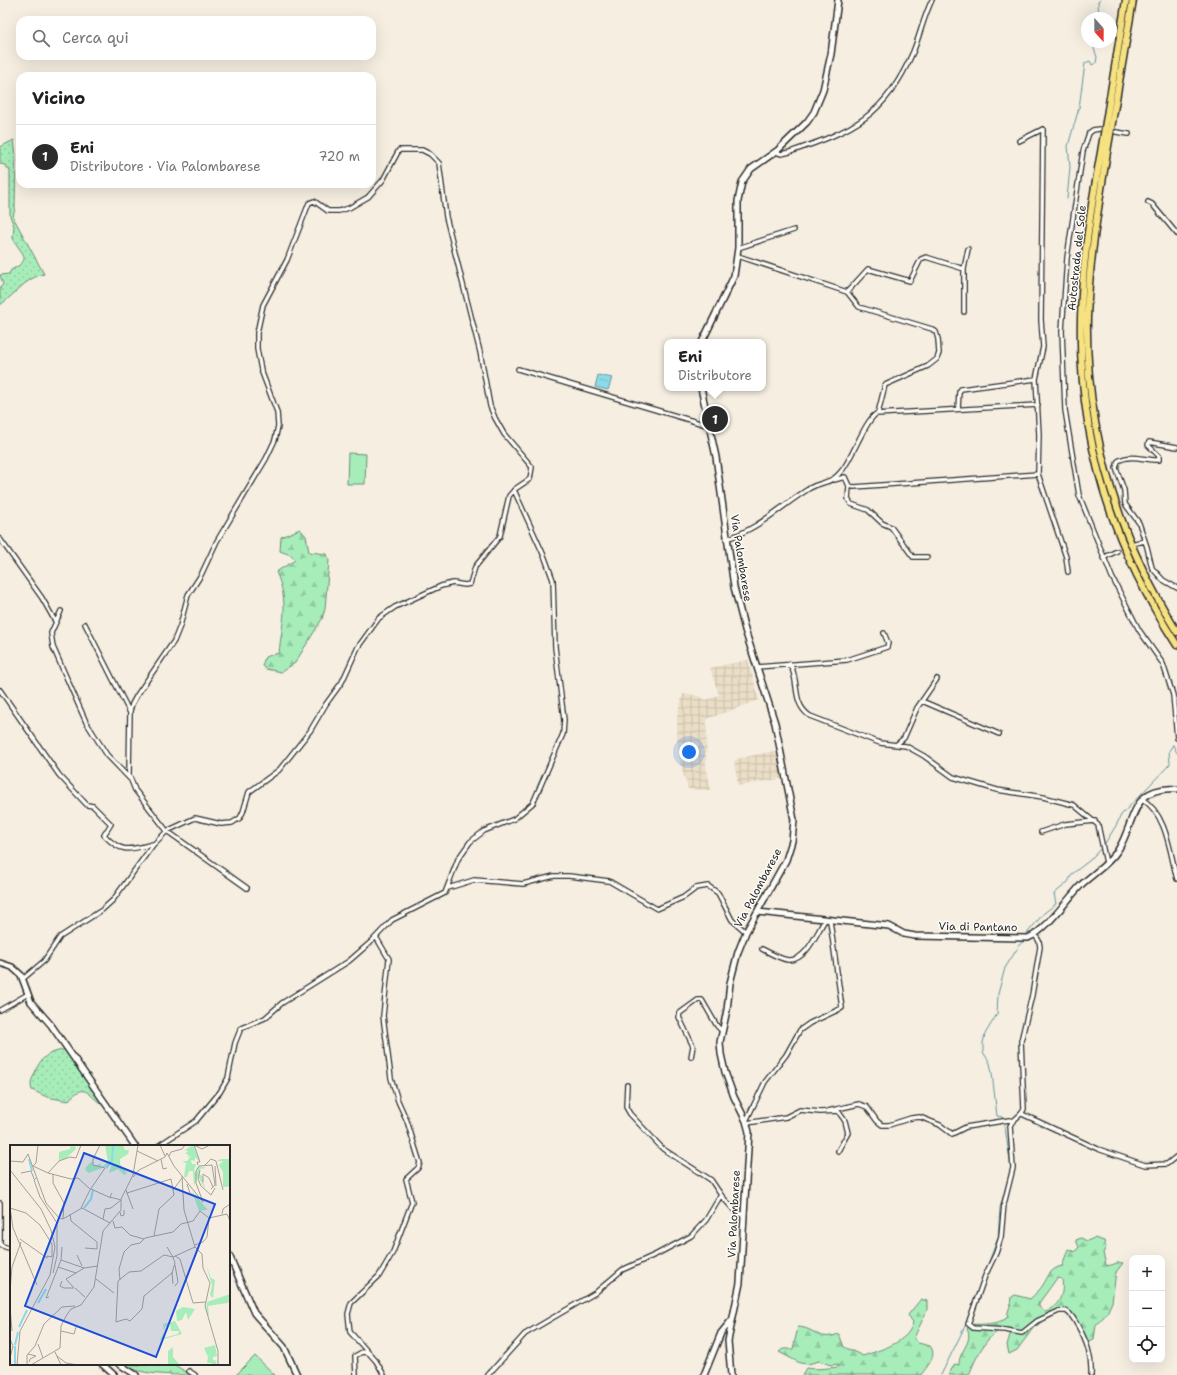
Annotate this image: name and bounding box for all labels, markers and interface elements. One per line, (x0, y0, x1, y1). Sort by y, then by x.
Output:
north arrow (1081, 12, 1117, 48)
search box (16, 16, 376, 60)
icon: search (30, 27, 52, 49)
text: Cerca qui (62, 28, 129, 48)
text: Vicino (32, 87, 85, 109)
text: Eni (70, 138, 94, 158)
text: 1 (42, 148, 48, 165)
text: 720 m (319, 148, 360, 165)
text: Distributore · Via Palombarese (70, 158, 261, 175)
street label: Autostrada del Sole (1064, 204, 1090, 312)
popup (664, 339, 766, 391)
text: Eni (678, 347, 702, 367)
text: Distributore (678, 367, 752, 384)
pin: 1 (702, 404, 728, 434)
street label: Via Palombarese (727, 513, 755, 603)
your location (679, 742, 699, 762)
street label: Via Palombarese (731, 846, 785, 930)
street label: Via di Pantano (938, 919, 1018, 935)
inset map (10, 1145, 230, 1365)
street label: Via Palombarese (724, 1170, 744, 1258)
map controls (1129, 1255, 1165, 1363)
button: + (1129, 1255, 1165, 1291)
button: − (1129, 1291, 1165, 1327)
button: locate (1129, 1327, 1165, 1363)

